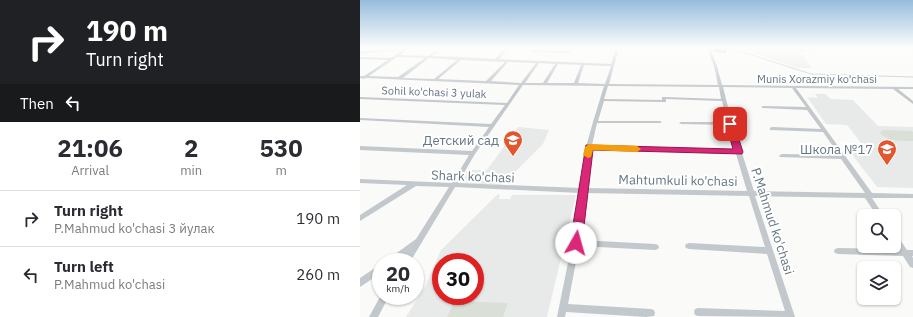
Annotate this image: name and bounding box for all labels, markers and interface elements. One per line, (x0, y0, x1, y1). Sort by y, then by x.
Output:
text: 190 m (86, 12, 168, 49)
icon: right (20, 16, 72, 68)
text: Turn right (86, 48, 164, 71)
street label: Munis Xorazmiy ko'chasi (757, 72, 877, 86)
street label: Sohil ko'chasi 3 yulak (381, 83, 487, 101)
icon: left (62, 92, 84, 114)
text: Then (20, 94, 54, 113)
pin (713, 107, 747, 141)
icon: arrive (719, 113, 741, 135)
school or university icon: Детский сад (502, 129, 524, 157)
text: 21:06 (57, 132, 123, 164)
text: 2 (184, 132, 198, 164)
text: 530 (259, 132, 303, 164)
place label: Детский сад (423, 132, 499, 149)
school or university icon: Школа №17 (876, 138, 898, 166)
place label: Школа №17 (800, 141, 873, 158)
text: Arrival (71, 162, 109, 179)
text: min (180, 162, 202, 179)
text: m (275, 162, 287, 179)
street label: P.Mahmud ko'chasi (747, 166, 798, 277)
street label: Shark ko'chasi (431, 167, 515, 186)
street label: Mahtumkuli ko'chasi (618, 171, 738, 190)
text: Turn right (54, 201, 123, 220)
icon: right (20, 208, 42, 230)
text: 190 m (296, 209, 340, 228)
map controls (857, 209, 901, 305)
button: search (857, 209, 901, 253)
text: P.Mahmud ko'chasi 3 йулак (54, 220, 215, 237)
position arrow (555, 222, 597, 264)
speed limit sign: 30 (432, 253, 484, 305)
text: Turn left (54, 257, 114, 276)
text: 20 (386, 260, 410, 287)
button: layers (857, 261, 901, 305)
icon: left (20, 264, 42, 286)
text: 260 m (296, 265, 340, 284)
text: P.Mahmud ko'chasi (54, 276, 165, 293)
text: km/h (386, 282, 410, 295)

